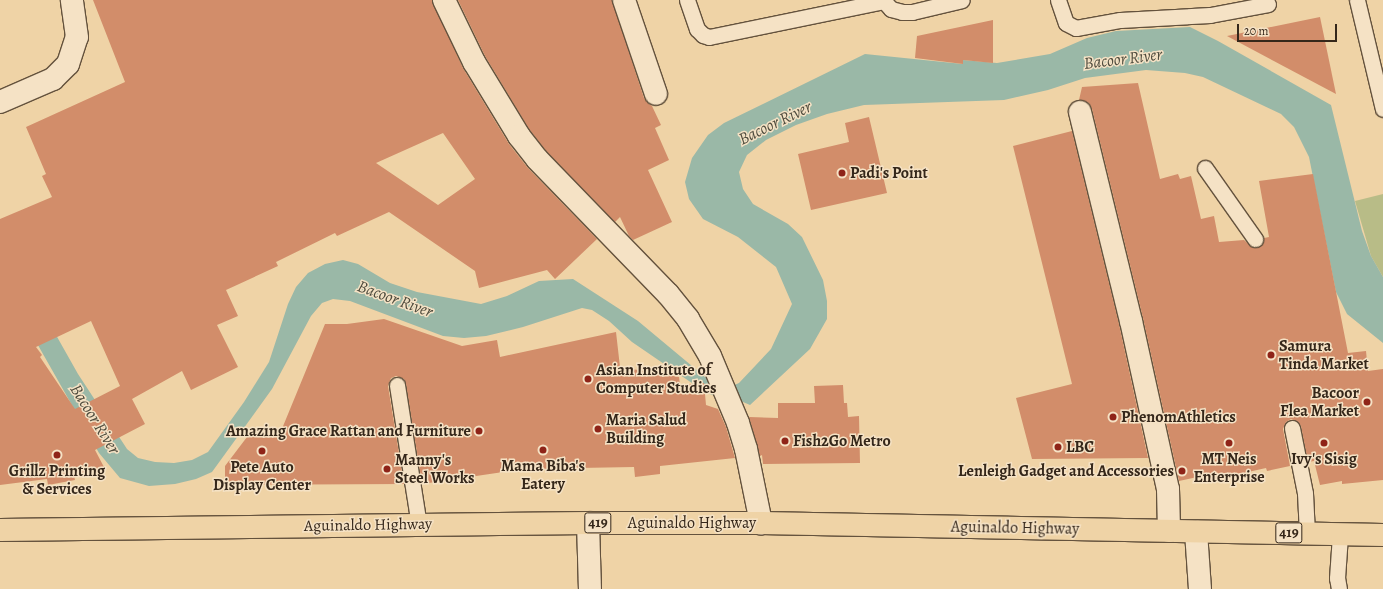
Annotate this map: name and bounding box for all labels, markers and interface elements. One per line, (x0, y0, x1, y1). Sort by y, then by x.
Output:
scale bar (1239, 16, 1339, 42)
text: 20 m (1244, 23, 1268, 39)
water label: Bacoor River (1083, 44, 1163, 74)
water label: Bacoor River (735, 97, 815, 149)
place label: Padi's Point (850, 163, 928, 183)
marker: Padi's Point (837, 168, 847, 178)
water label: Bacoor River (355, 276, 435, 322)
place label: Samura Tinda Market (1279, 336, 1369, 374)
marker: Samura Tinda Market (1266, 350, 1276, 360)
place label: Asian Institute of Computer Studies (596, 360, 717, 398)
marker: Asian Institute of Computer Studies (583, 374, 593, 384)
water label: Bacoor River (66, 380, 124, 458)
place label: Bacoor Flea Market (1280, 383, 1359, 421)
marker: Bacoor Flea Market (1362, 397, 1372, 407)
place label: PhenomAthletics (1121, 407, 1236, 427)
place label: Maria Salud Building (606, 410, 686, 448)
marker: PhenomAthletics (1108, 412, 1118, 422)
place label: Amazing Grace Rattan and Furniture (226, 421, 471, 441)
marker: Maria Salud Building (593, 424, 603, 434)
marker: Amazing Grace Rattan and Furniture (474, 426, 484, 436)
place label: Fish2Go Metro (793, 431, 891, 451)
marker: Fish2Go Metro (780, 436, 790, 446)
place label: LBC (1066, 437, 1094, 457)
marker: MT Neis Enterprise (1224, 438, 1234, 448)
marker: Ivy's Sisig (1319, 438, 1329, 448)
marker: LBC (1053, 442, 1063, 452)
marker: Mama Biba's Eatery (538, 445, 548, 455)
marker: Pete Auto Display Center (257, 446, 267, 456)
place label: MT Neis Enterprise (1193, 449, 1265, 487)
place label: Ivy's Sisig (1291, 449, 1357, 469)
marker: Grillz Printing & Services (52, 450, 62, 460)
place label: Manny's Steel Works (395, 450, 474, 488)
place label: Mama Biba's Eatery (501, 456, 585, 494)
place label: Pete Auto Display Center (213, 457, 311, 495)
place label: Grillz Printing & Services (9, 461, 105, 499)
place label: Lenleigh Gadget and Accessories (958, 461, 1174, 481)
marker: Manny's Steel Works (382, 464, 392, 474)
marker: Lenleigh Gadget and Accessories (1177, 466, 1187, 476)
road number: 419 (584, 510, 612, 536)
street label: Aguinaldo Highway (628, 513, 756, 533)
street label: Aguinaldo Highway (304, 514, 432, 536)
street label: Aguinaldo Highway (951, 517, 1079, 539)
road number: 419 (1275, 520, 1303, 546)

